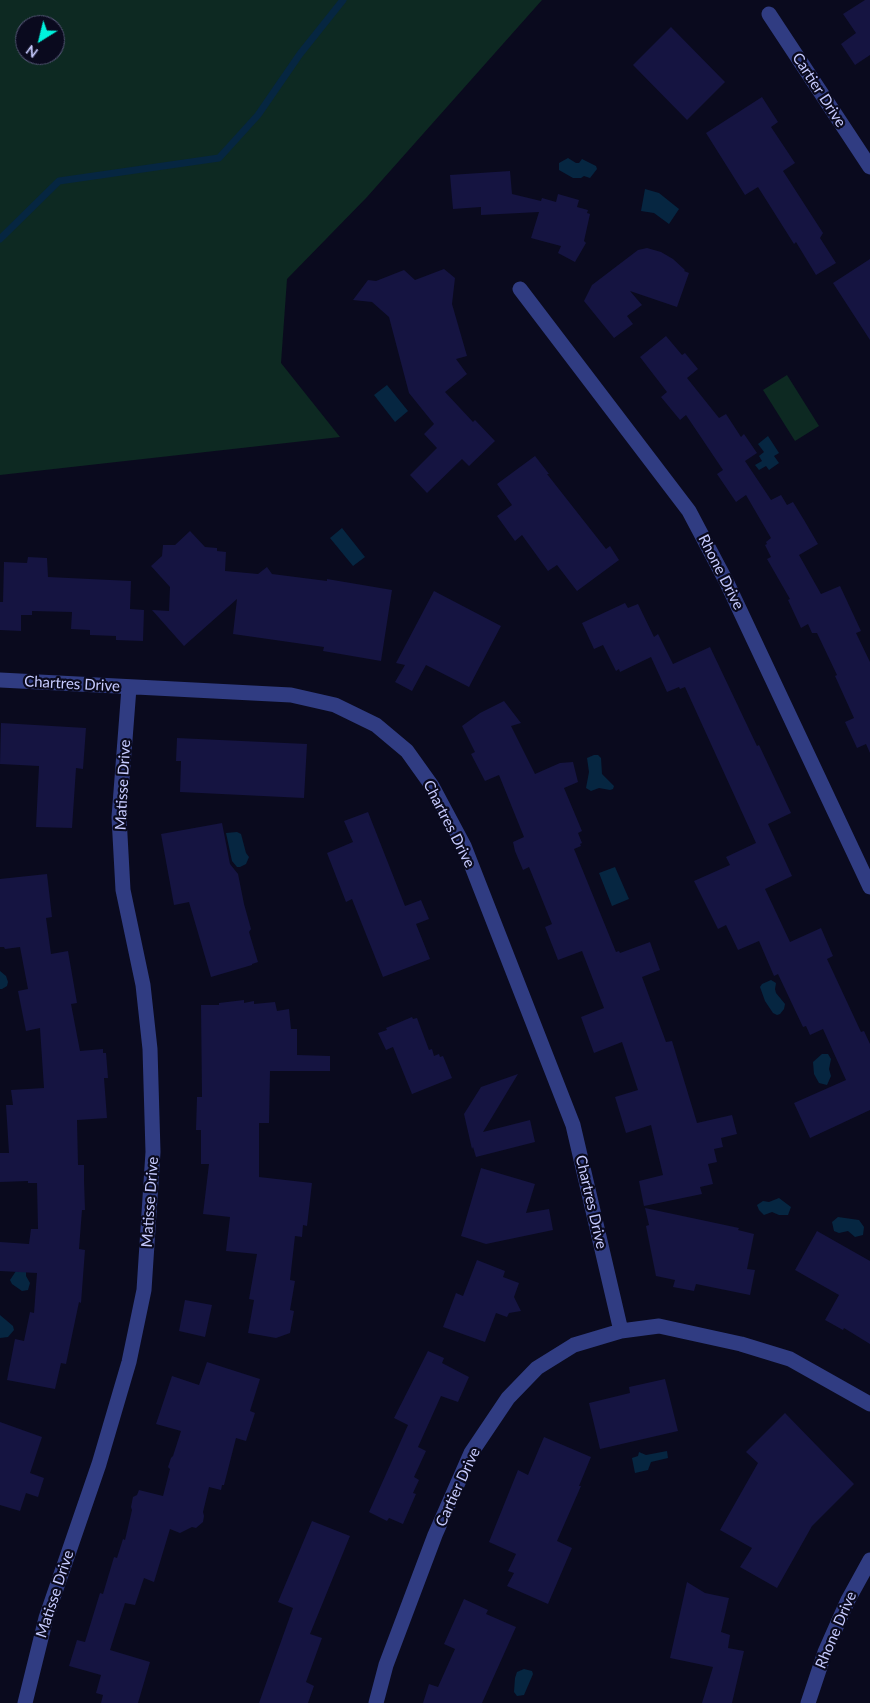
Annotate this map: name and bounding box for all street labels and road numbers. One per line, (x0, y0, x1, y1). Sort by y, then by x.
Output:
street label: Cartier Drive (788, 49, 850, 131)
street label: Rhone Drive (694, 531, 748, 613)
street label: Chartres Drive (24, 673, 120, 695)
street label: Matisse Drive (112, 739, 134, 831)
street label: Chartres Drive (419, 777, 479, 871)
street label: Chartres Drive (571, 1153, 611, 1251)
street label: Matisse Drive (138, 1156, 162, 1248)
street label: Cartier Drive (432, 1445, 484, 1529)
street label: Matisse Drive (32, 1548, 78, 1640)
street label: Rhone Drive (812, 1589, 860, 1671)

